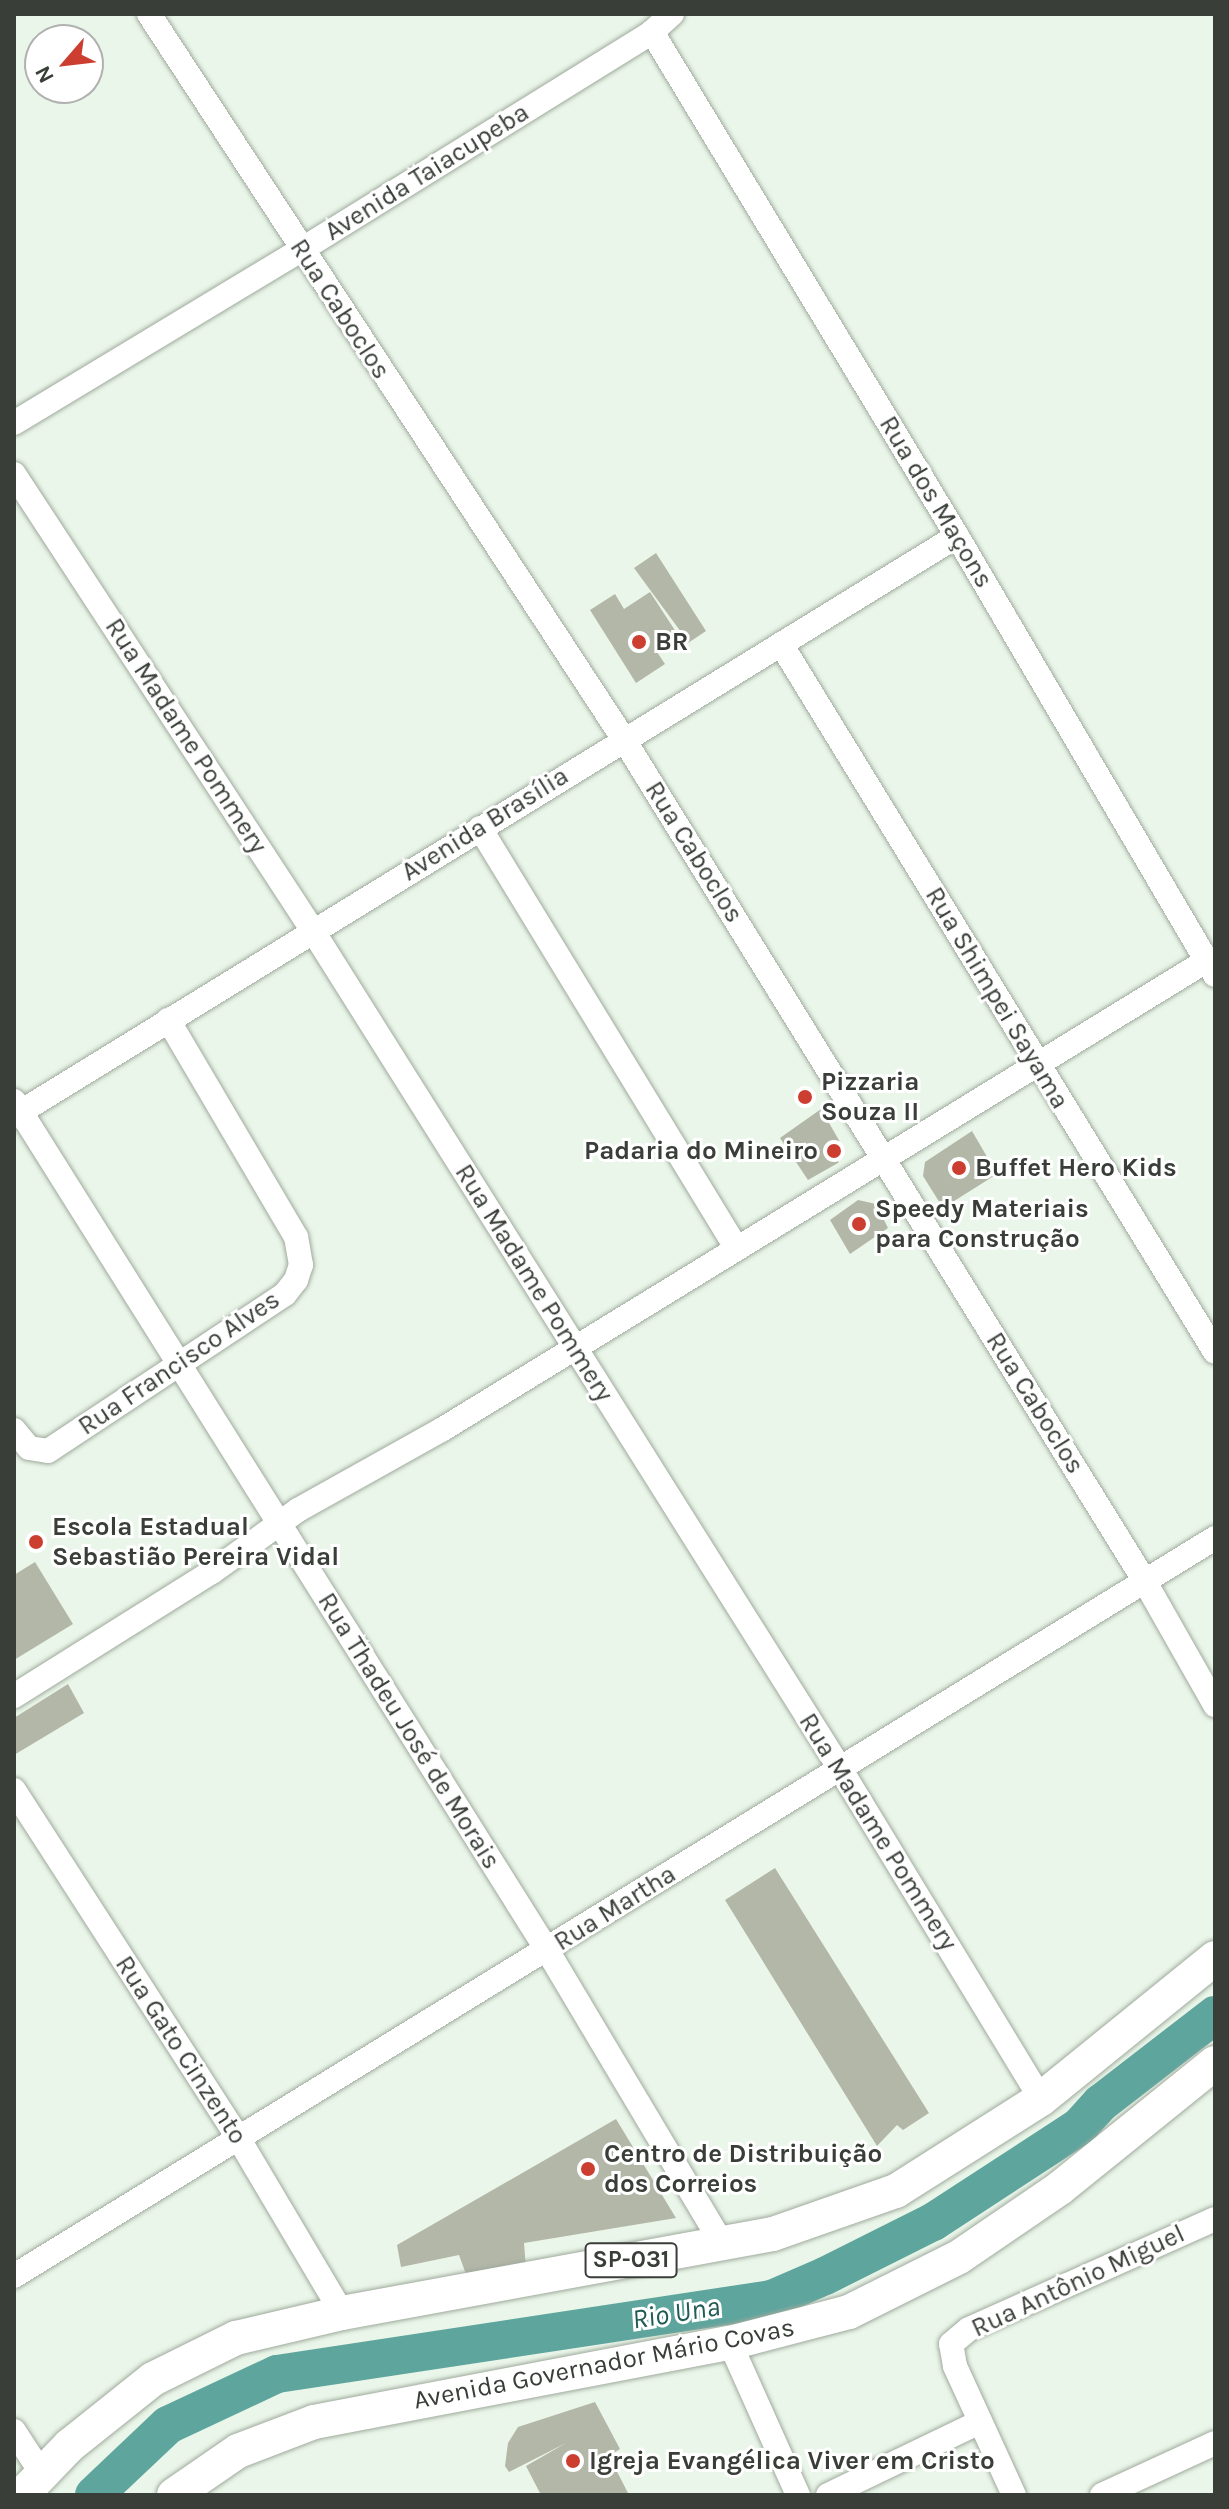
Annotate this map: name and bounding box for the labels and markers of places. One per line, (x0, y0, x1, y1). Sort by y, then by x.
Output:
place label: BR (655, 626, 689, 658)
marker: BR (630, 633, 648, 651)
place label: Pizzaria Souza II (821, 1066, 920, 1128)
marker: Pizzaria Souza II (796, 1088, 814, 1106)
place label: Padaria do Mineiro (584, 1135, 818, 1167)
marker: Padaria do Mineiro (825, 1142, 843, 1160)
place label: Buffet Hero Kids (975, 1152, 1177, 1184)
marker: Buffet Hero Kids (950, 1159, 968, 1177)
place label: Speedy Materiais para Construção (875, 1193, 1089, 1254)
marker: Speedy Materiais para Construção (850, 1215, 868, 1233)
place label: Escola Estadual Sebastião Pereira Vidal (52, 1511, 339, 1572)
marker: Escola Estadual Sebastião Pereira Vidal (27, 1533, 45, 1551)
place label: Centro de Distribuição dos Correios (604, 2138, 882, 2200)
marker: Centro de Distribuição dos Correios (579, 2160, 597, 2178)
place label: Igreja Evangélica Viver em Cristo (589, 2445, 995, 2477)
marker: Igreja Evangélica Viver em Cristo (564, 2452, 582, 2470)

